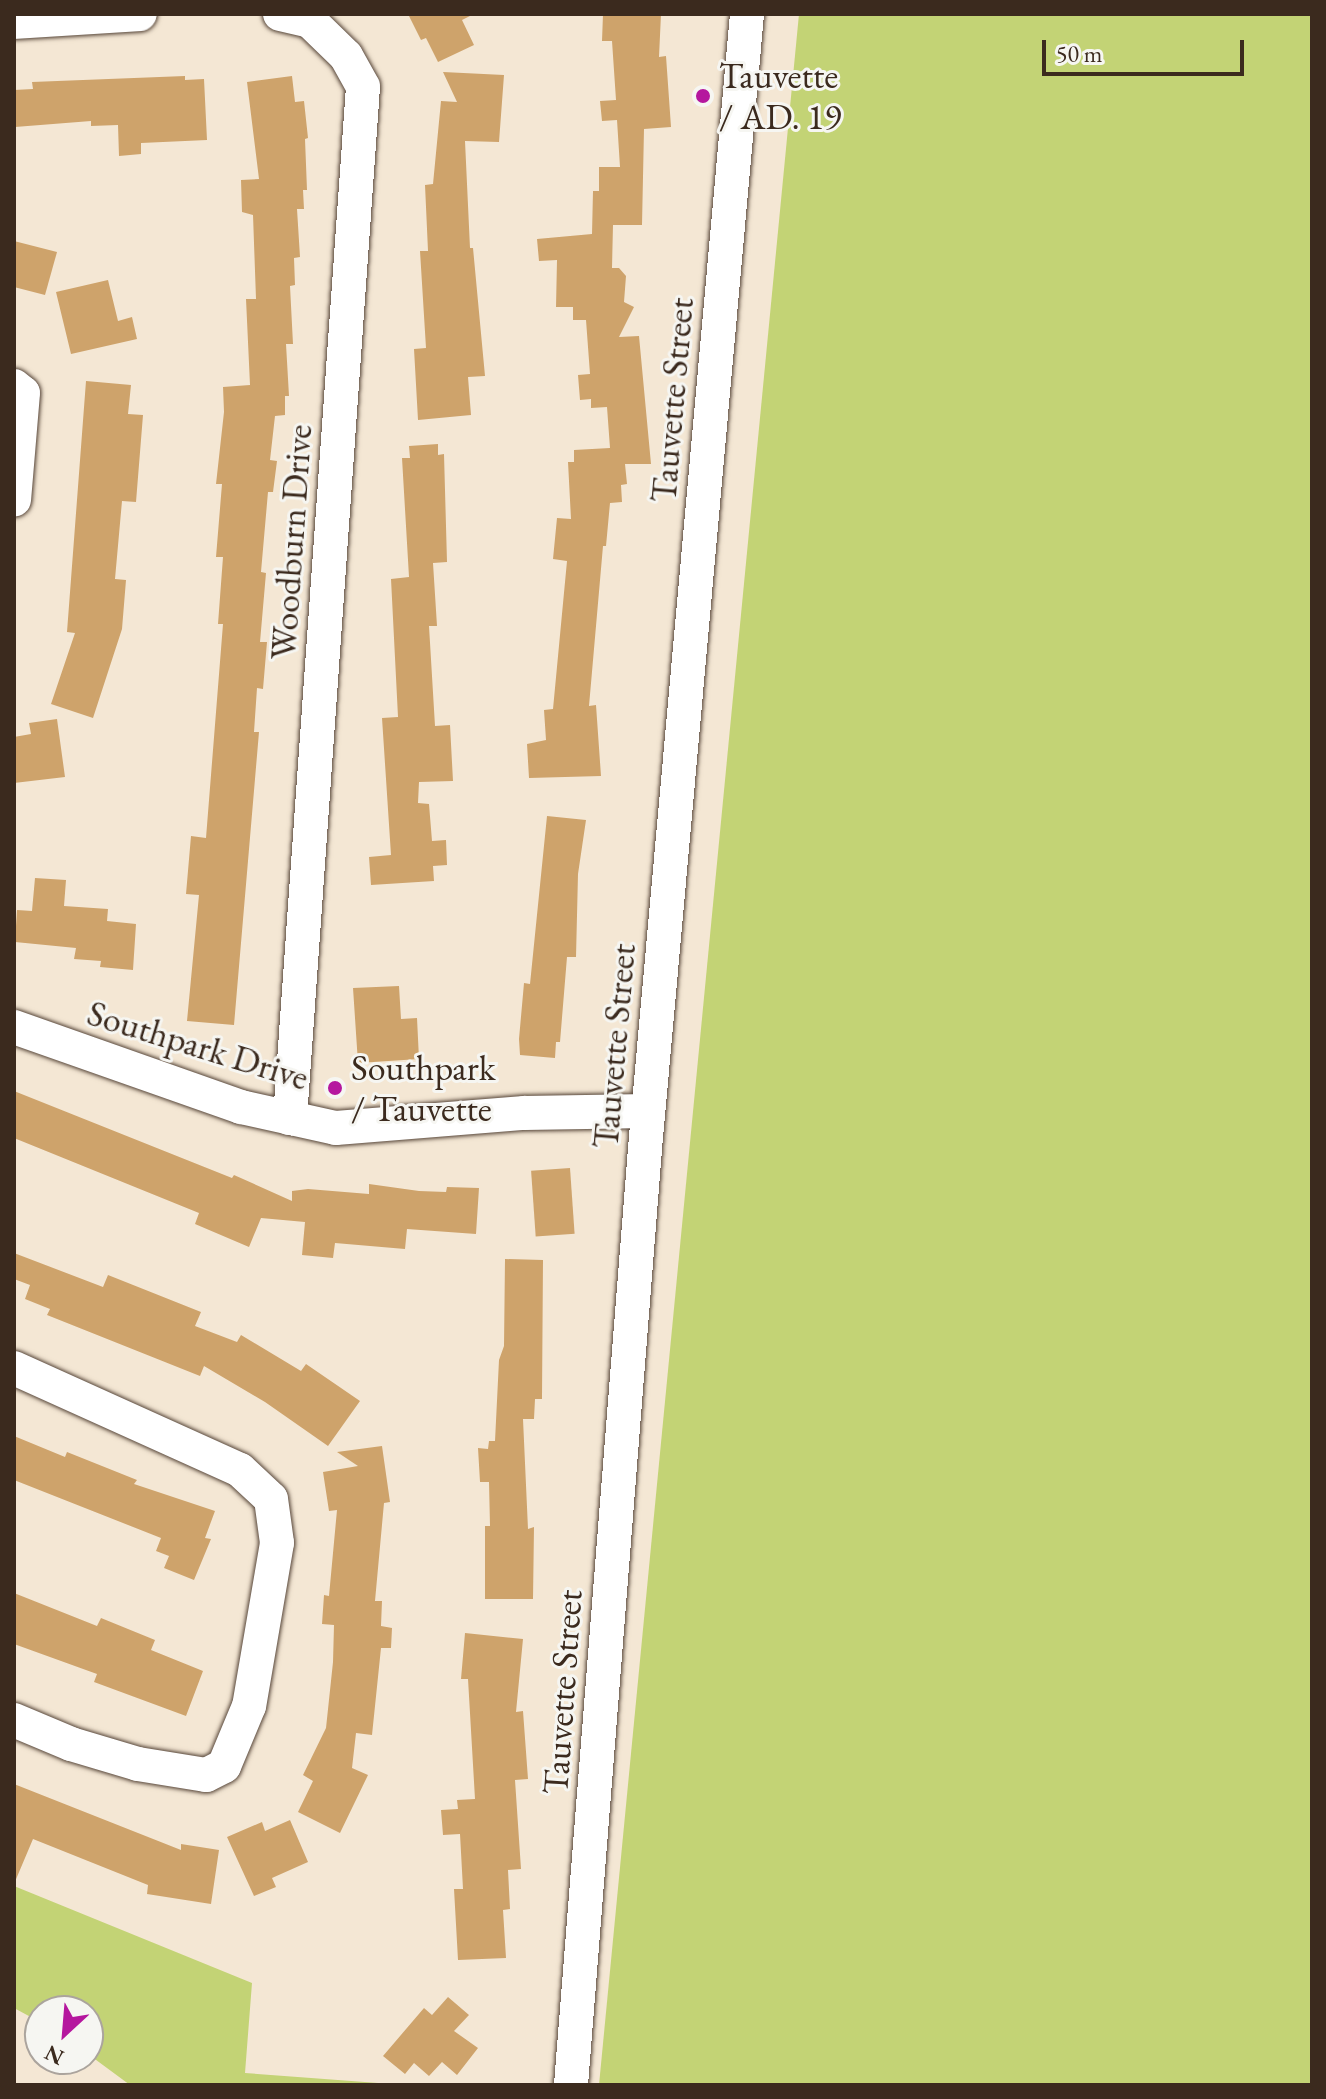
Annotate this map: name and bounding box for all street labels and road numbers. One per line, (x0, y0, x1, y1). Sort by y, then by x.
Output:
street label: Tauvette Street (642, 296, 702, 504)
street label: Woodburn Drive (261, 423, 321, 661)
street label: Tauvette Street (584, 942, 644, 1150)
street label: Southpark Drive (82, 991, 314, 1099)
street label: Tauvette Street (533, 1588, 591, 1796)

